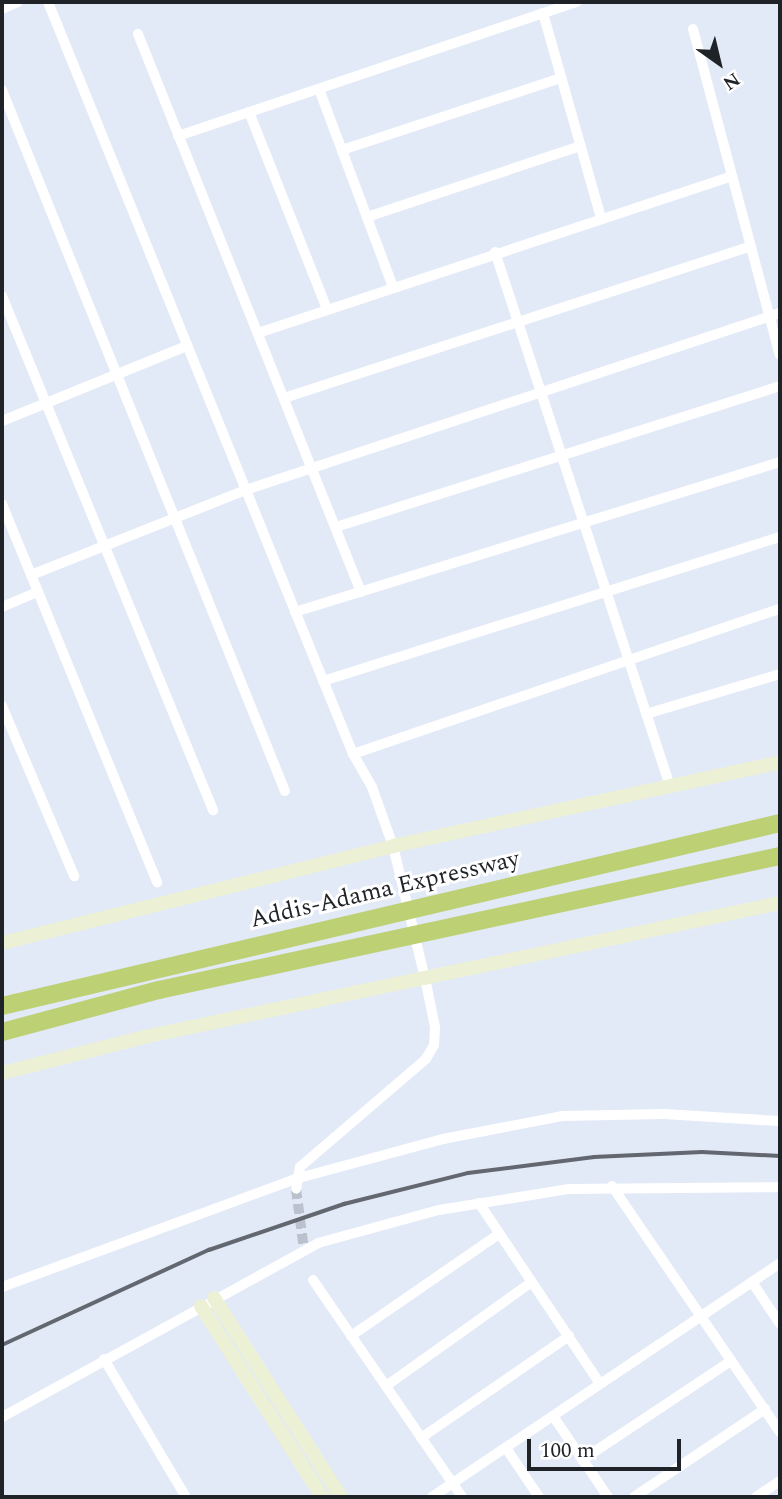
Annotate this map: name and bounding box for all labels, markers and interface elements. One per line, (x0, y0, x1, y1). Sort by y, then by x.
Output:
north arrow (684, 28, 754, 98)
text: N (716, 64, 746, 97)
street label: Addis-Adama Expressway (248, 845, 522, 935)
scale bar (530, 1426, 684, 1470)
text: 100 m (540, 1435, 595, 1467)

